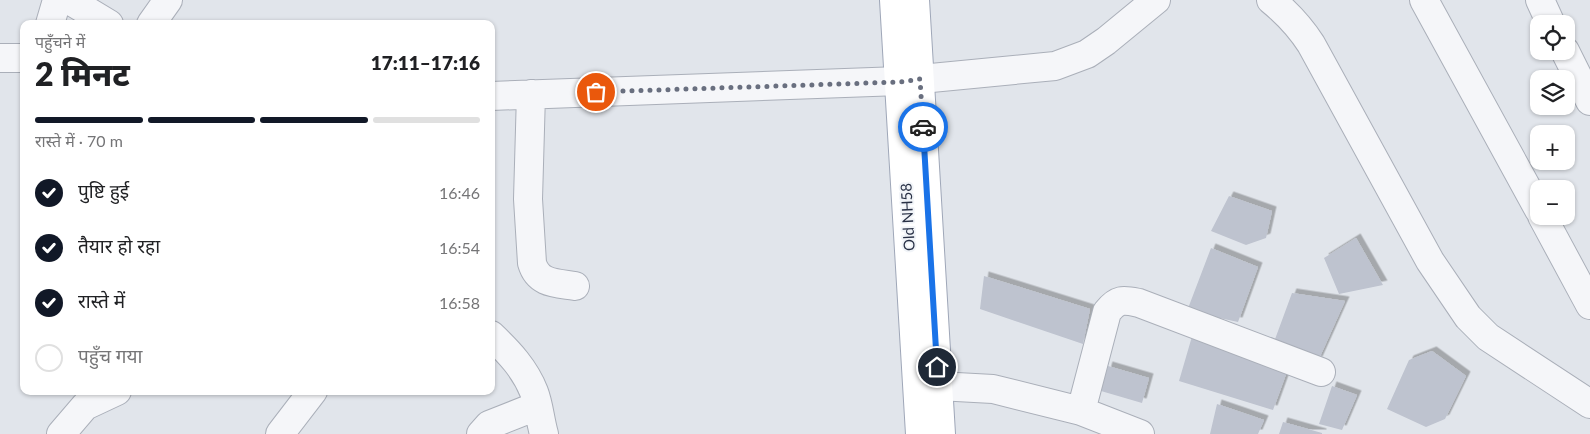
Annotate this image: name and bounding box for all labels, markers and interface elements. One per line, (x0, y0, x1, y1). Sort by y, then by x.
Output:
map controls (1530, 15, 1575, 225)
button: locate (1530, 15, 1575, 60)
text: पहुँचने में (35, 32, 85, 51)
text: 17:11–17:16 (371, 51, 480, 74)
text: 2 मिनट (35, 54, 130, 93)
button: layers (1530, 70, 1575, 115)
pin (575, 71, 617, 113)
icon: bag (582, 78, 610, 106)
courier (898, 102, 948, 152)
icon: car (909, 113, 937, 141)
button: + (1530, 125, 1575, 170)
text: रास्ते में · 70 m (35, 131, 123, 150)
icon: check (35, 179, 63, 207)
text: पुष्टि हुई (78, 179, 129, 202)
button: − (1530, 180, 1575, 225)
text: 16:46 (439, 183, 480, 202)
street label: Old NH58 (896, 183, 918, 251)
icon: check (35, 234, 63, 262)
text: तैयार हो रहा (78, 234, 160, 257)
text: 16:54 (439, 238, 480, 257)
icon: check (35, 289, 63, 317)
text: रास्ते में (78, 289, 125, 312)
text: 16:58 (439, 293, 480, 312)
text: पहुँच गया (78, 344, 142, 367)
pin (916, 346, 958, 388)
icon: home (923, 353, 951, 381)

